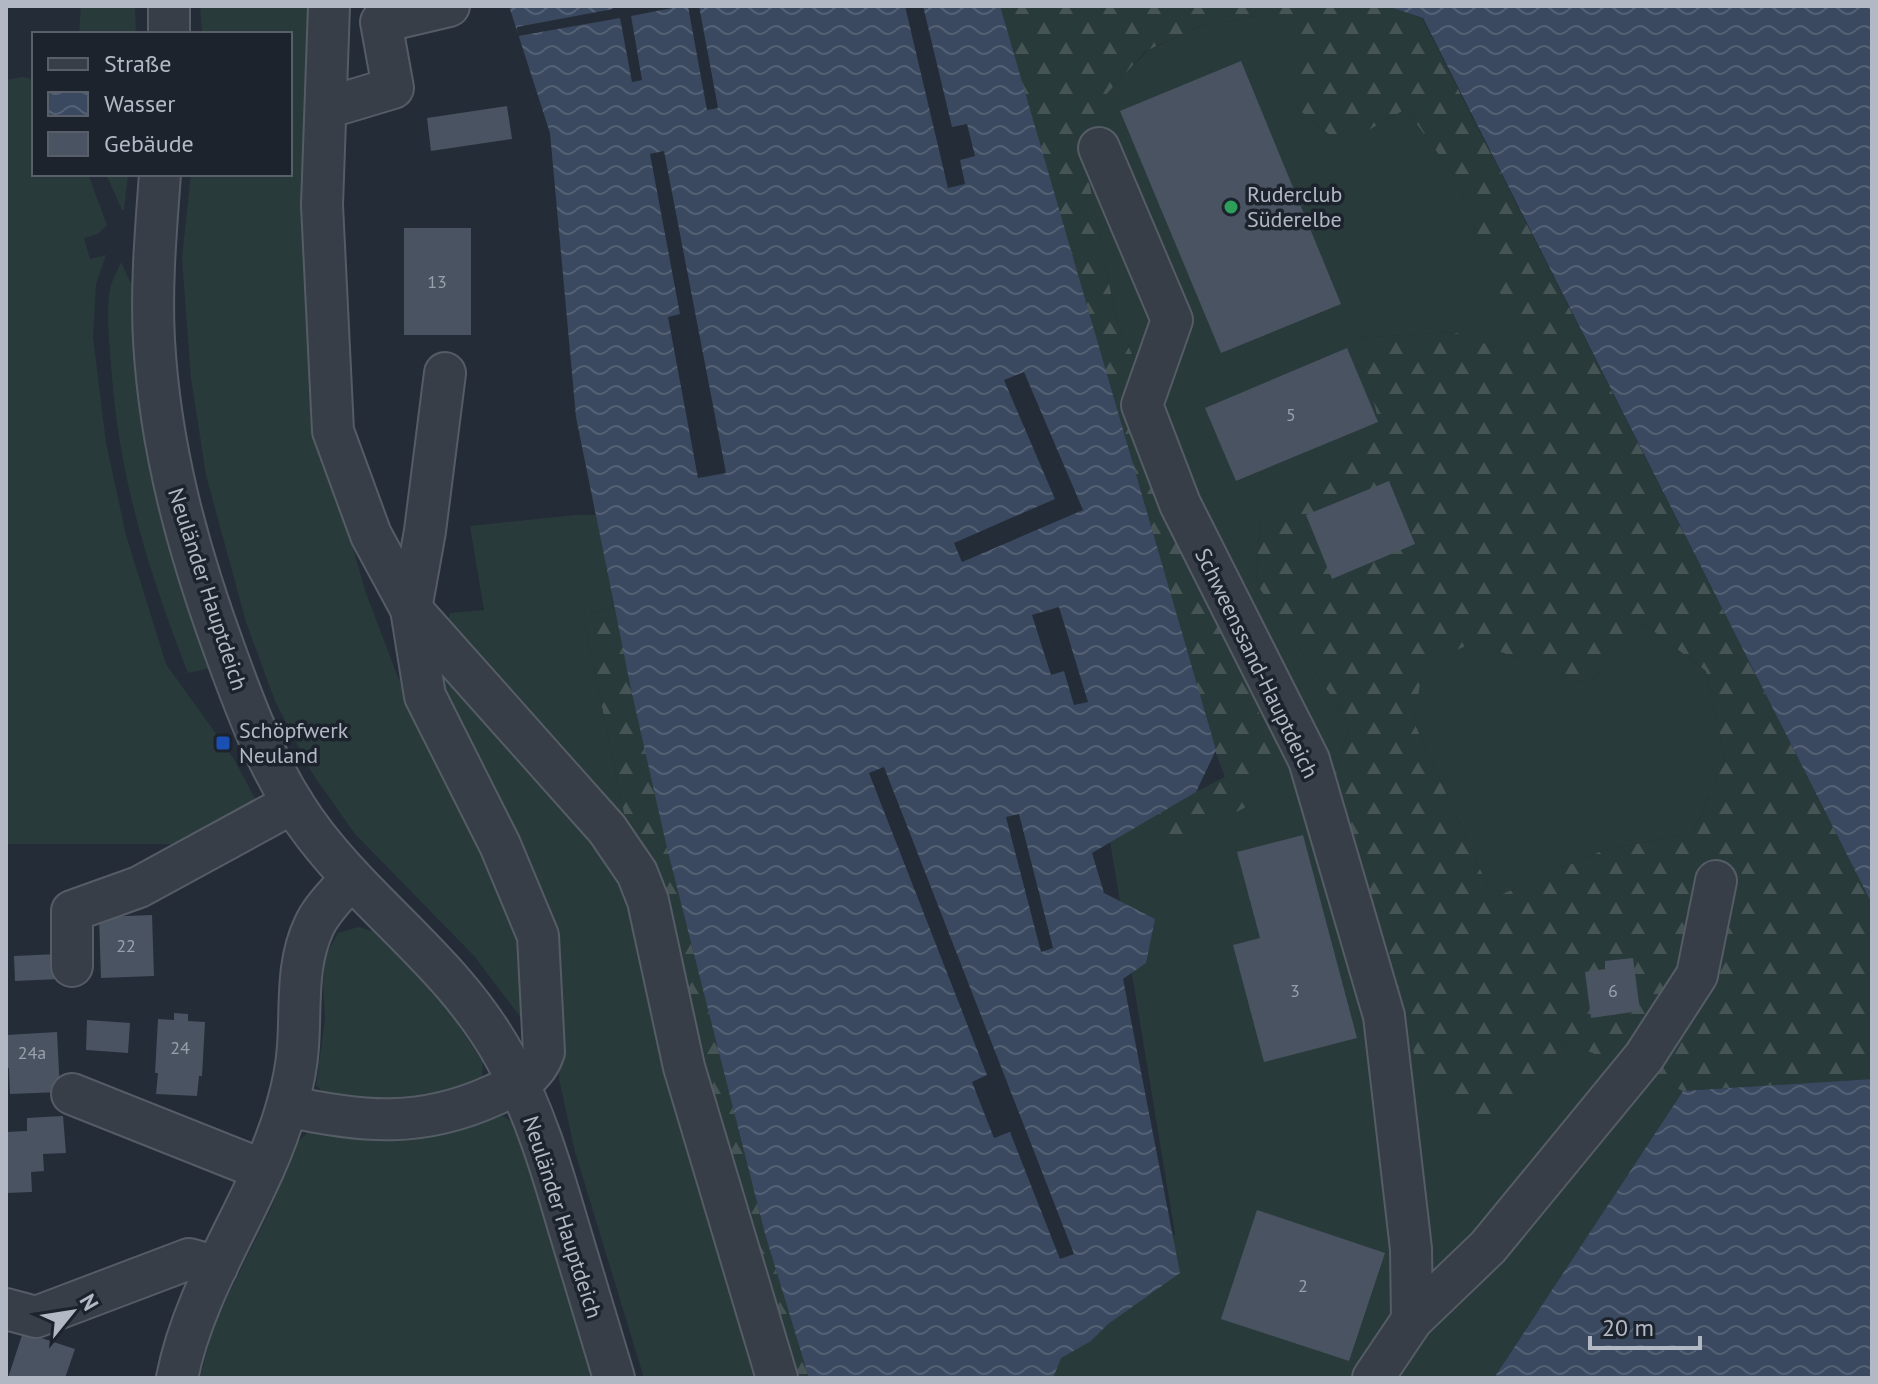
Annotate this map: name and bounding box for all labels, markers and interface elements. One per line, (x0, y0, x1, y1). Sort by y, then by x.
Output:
legend (32, 32, 292, 176)
text: Straße (104, 48, 171, 79)
text: Wasser (104, 88, 175, 119)
text: Gebäude (104, 128, 194, 159)
place label: Ruderclub Süderelbe (1247, 180, 1342, 233)
marker: Ruderclub Süderelbe (1222, 198, 1240, 216)
house number: 13 (427, 270, 447, 293)
house number: 5 (1286, 403, 1296, 426)
street label: Neuländer Hauptdeich (162, 484, 254, 694)
street label: Schweenssand-Hauptdeich (1189, 543, 1325, 783)
place label: Schöpfwerk Neuland (239, 716, 349, 769)
marker: Schöpfwerk Neuland (214, 734, 232, 752)
house number: 22 (116, 934, 136, 957)
house number: 3 (1290, 979, 1300, 1002)
house number: 6 (1608, 979, 1618, 1002)
house number: 24 (170, 1036, 190, 1059)
house number: 24a (18, 1041, 46, 1064)
street label: Neuländer Hauptdeich (517, 1112, 609, 1322)
north arrow (32, 1272, 112, 1352)
house number: 2 (1298, 1274, 1308, 1297)
text: N (74, 1289, 105, 1315)
scale bar (1590, 1300, 1700, 1350)
text: 20 m (1602, 1312, 1654, 1343)

